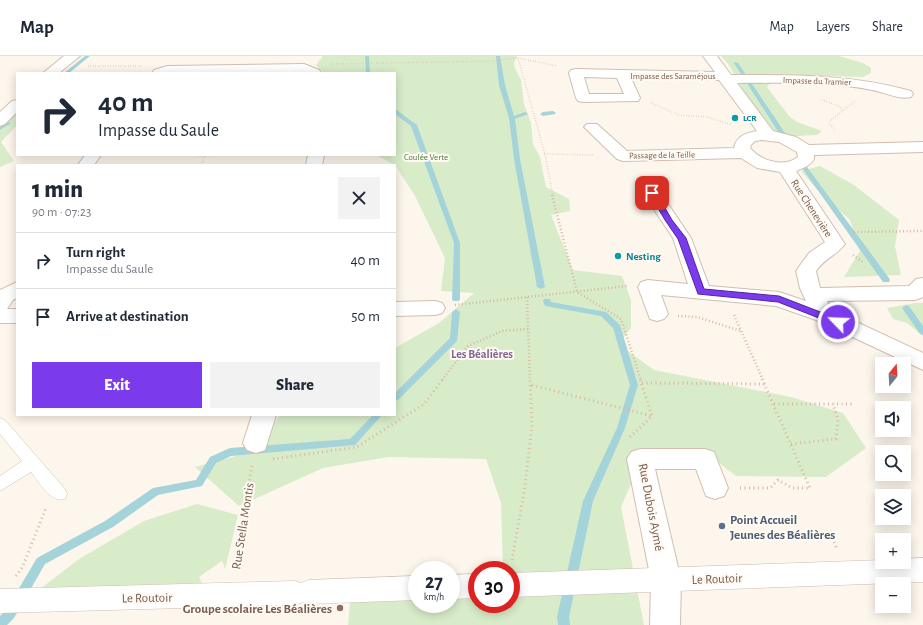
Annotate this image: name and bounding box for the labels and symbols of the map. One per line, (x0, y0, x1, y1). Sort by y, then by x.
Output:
street label: Impasse des Saraméjous (630, 72, 716, 81)
street label: Impasse du Tramier (783, 76, 851, 87)
marker: LCR (730, 113, 740, 123)
place label: LCR (743, 114, 757, 123)
street label: Passage de la Teille (629, 150, 695, 161)
park label: Coulée Verte (404, 153, 448, 162)
pin (635, 176, 669, 210)
street label: Rue Chenevière (789, 177, 834, 239)
marker: Nesting (613, 251, 623, 261)
place label: Nesting (626, 251, 661, 262)
position arrow (817, 301, 859, 343)
district label: Les Béalières (451, 348, 513, 360)
north arrow (875, 357, 911, 393)
street label: Rue Dubois Aymé (636, 462, 665, 552)
street label: Rue Stella Montis (230, 482, 257, 570)
place label: Point Accueil Jeunes des Béalières (730, 514, 835, 542)
marker: Point Accueil Jeunes des Béalières (717, 521, 727, 531)
speed limit sign: 30 (468, 561, 520, 613)
street label: Le Routoir (691, 572, 743, 587)
street label: Le Routoir (122, 592, 173, 605)
place label: Groupe scolaire Les Béalières (183, 603, 332, 616)
marker: Groupe scolaire Les Béalières (335, 603, 345, 613)

